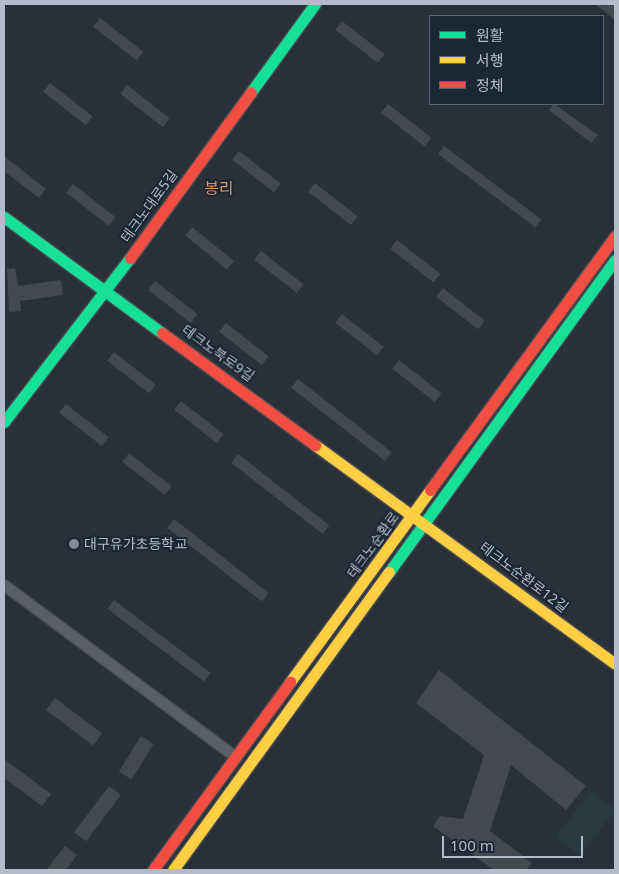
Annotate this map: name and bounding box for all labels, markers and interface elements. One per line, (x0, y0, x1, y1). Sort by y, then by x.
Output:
legend (429, 15, 604, 105)
text: 원활 (476, 25, 504, 45)
text: 서행 (476, 50, 504, 70)
text: 정체 (476, 75, 504, 95)
street label: 테크노대로5길 (117, 167, 181, 245)
district label: 봉리 (204, 178, 234, 198)
street label: 테크노북로9길 (179, 321, 257, 385)
street label: 테크노순환로 (343, 509, 403, 581)
place label: 대구유가초등학교 (84, 536, 187, 552)
marker: 대구유가초등학교 (68, 538, 80, 550)
street label: 테크노순환로12길 (477, 538, 571, 616)
scale bar (444, 826, 585, 858)
text: 100 m (450, 835, 494, 855)

